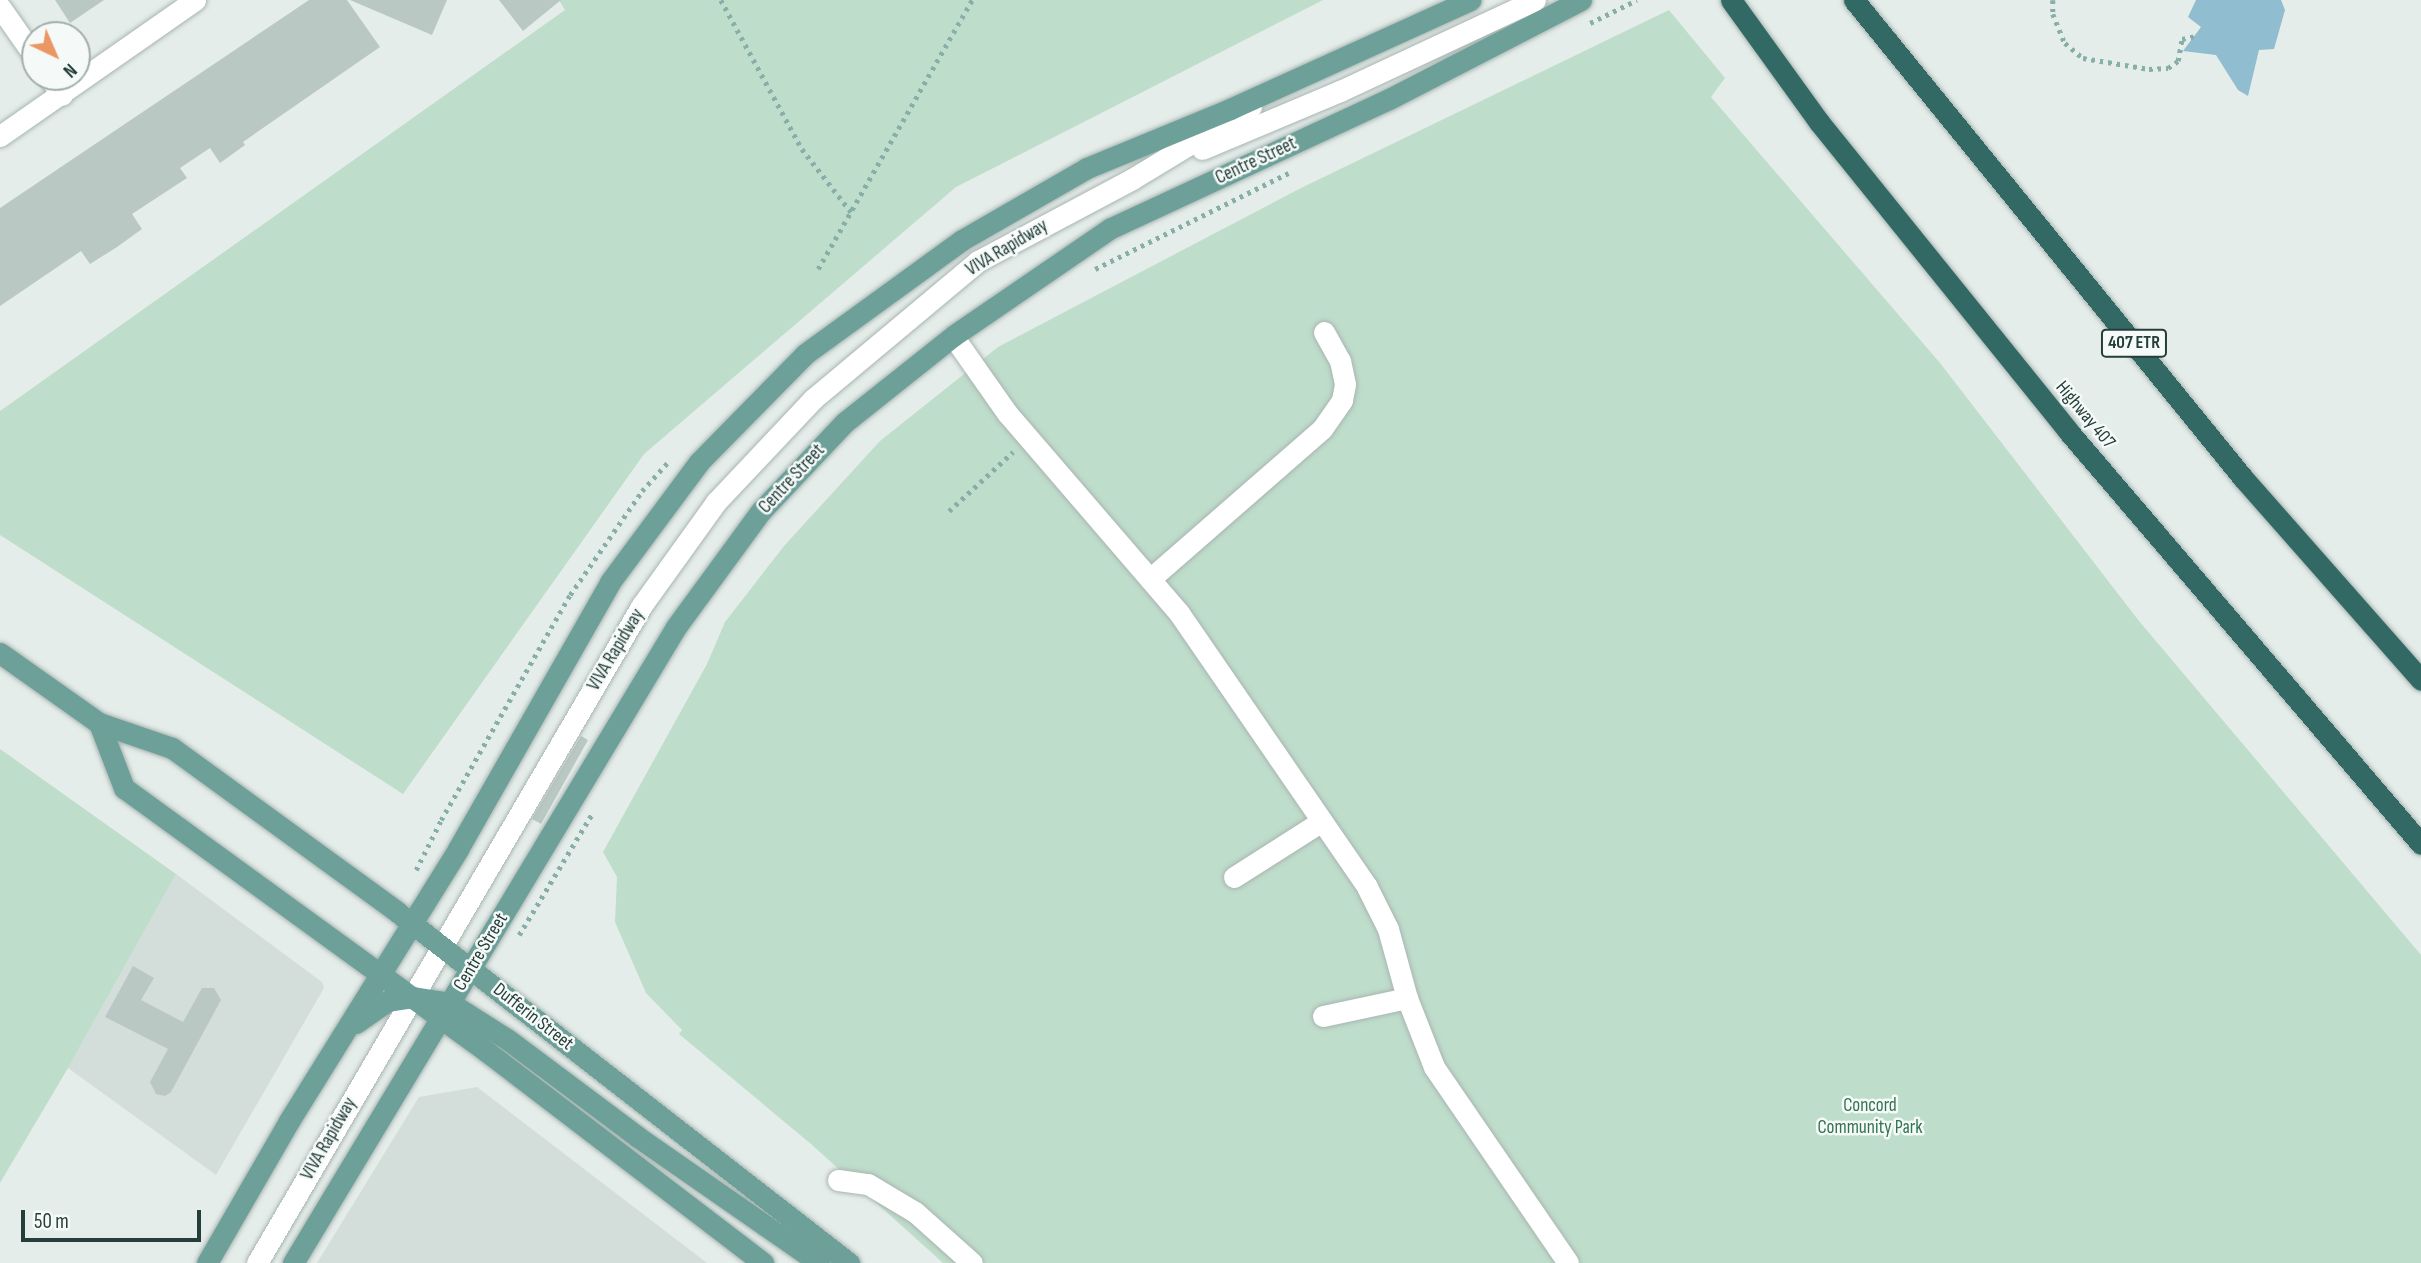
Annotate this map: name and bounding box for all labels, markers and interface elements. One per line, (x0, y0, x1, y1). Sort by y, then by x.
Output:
north arrow (21, 21, 91, 91)
text: N (58, 58, 81, 82)
street label: Centre Street (1212, 132, 1300, 190)
street label: VIVA Rapidway (962, 215, 1052, 281)
road number: 407 ETR (2101, 328, 2167, 358)
street label: Highway 407 (2050, 377, 2120, 453)
street label: Centre Street (754, 440, 830, 518)
street label: VIVA Rapidway (583, 605, 649, 695)
street label: Centre Street (449, 909, 513, 995)
street label: Dufferin Street (488, 979, 578, 1055)
street label: VIVA Rapidway (296, 1094, 362, 1184)
park label: Concord Community Park (1818, 1095, 1922, 1139)
scale bar (24, 1196, 205, 1240)
text: 50 m (34, 1209, 69, 1234)

